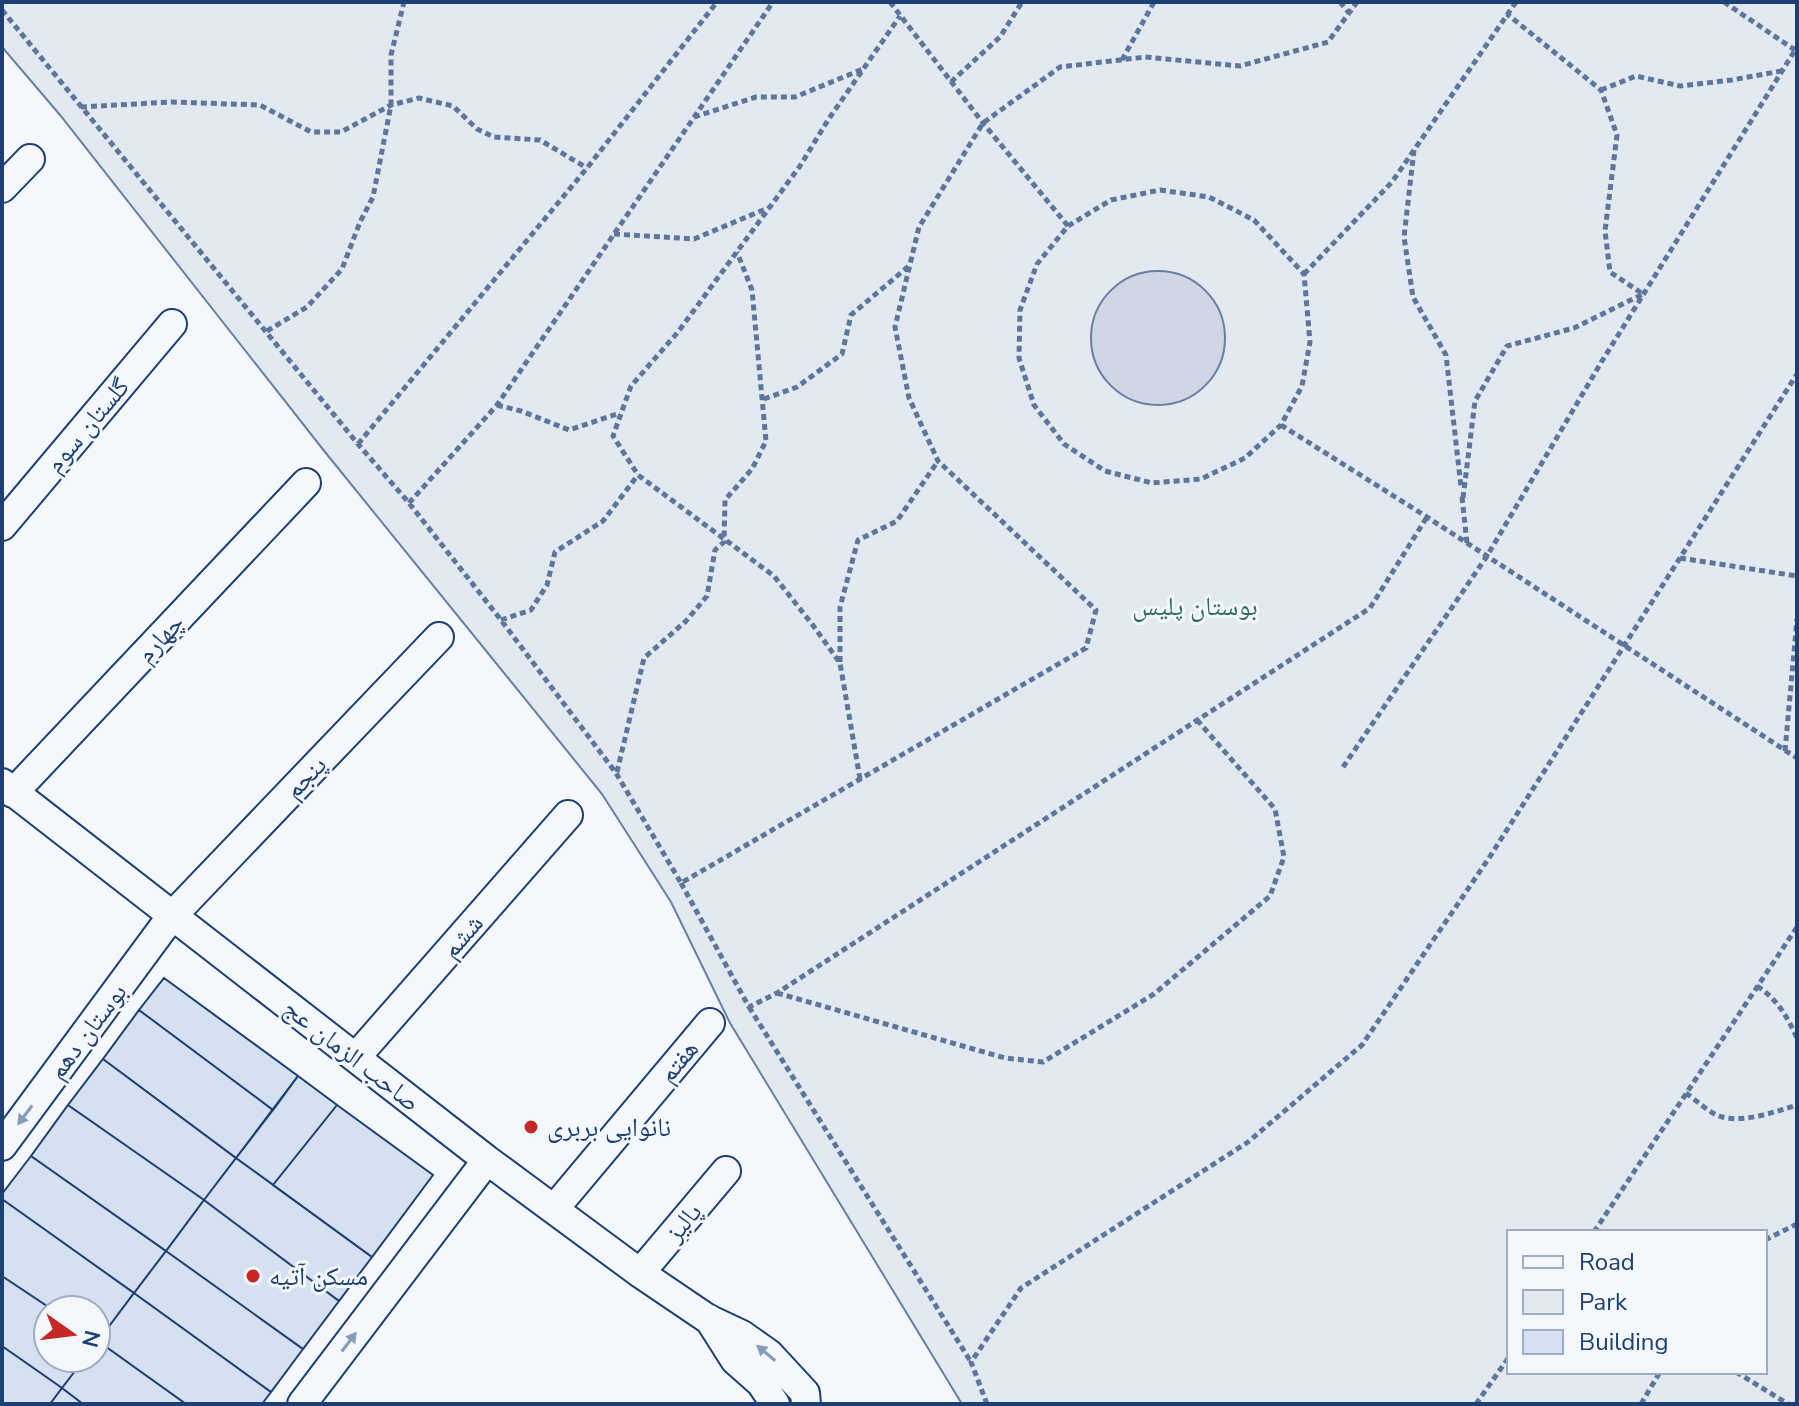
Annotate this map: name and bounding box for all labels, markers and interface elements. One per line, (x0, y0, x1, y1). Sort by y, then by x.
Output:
street label: گلستان سوم (37, 370, 138, 480)
park label: بوستان پلیس (1132, 589, 1258, 624)
street label: چهارم (129, 606, 192, 671)
street label: پنجم (276, 748, 334, 807)
street label: ششم (433, 907, 491, 966)
street label: بوستان دهم (40, 976, 135, 1087)
street label: صاحب الزمان عج (276, 991, 427, 1120)
street label: هفتم (650, 1032, 707, 1090)
one-way arrow (17, 1104, 33, 1126)
place label: نانوایی بربری (547, 1110, 671, 1145)
marker: نانوایی بربری (522, 1118, 540, 1136)
street label: پالیز (656, 1195, 710, 1250)
legend (1507, 1230, 1767, 1374)
text: Road (1579, 1246, 1635, 1278)
place label: مسکن آتیه (269, 1259, 368, 1294)
marker: مسکن آتیه (244, 1267, 262, 1285)
text: Park (1579, 1286, 1628, 1318)
north arrow (32, 1294, 112, 1374)
text: Building (1579, 1326, 1669, 1358)
text: N (74, 1327, 107, 1350)
one-way arrow (340, 1332, 356, 1352)
one-way arrow (756, 1345, 776, 1362)

